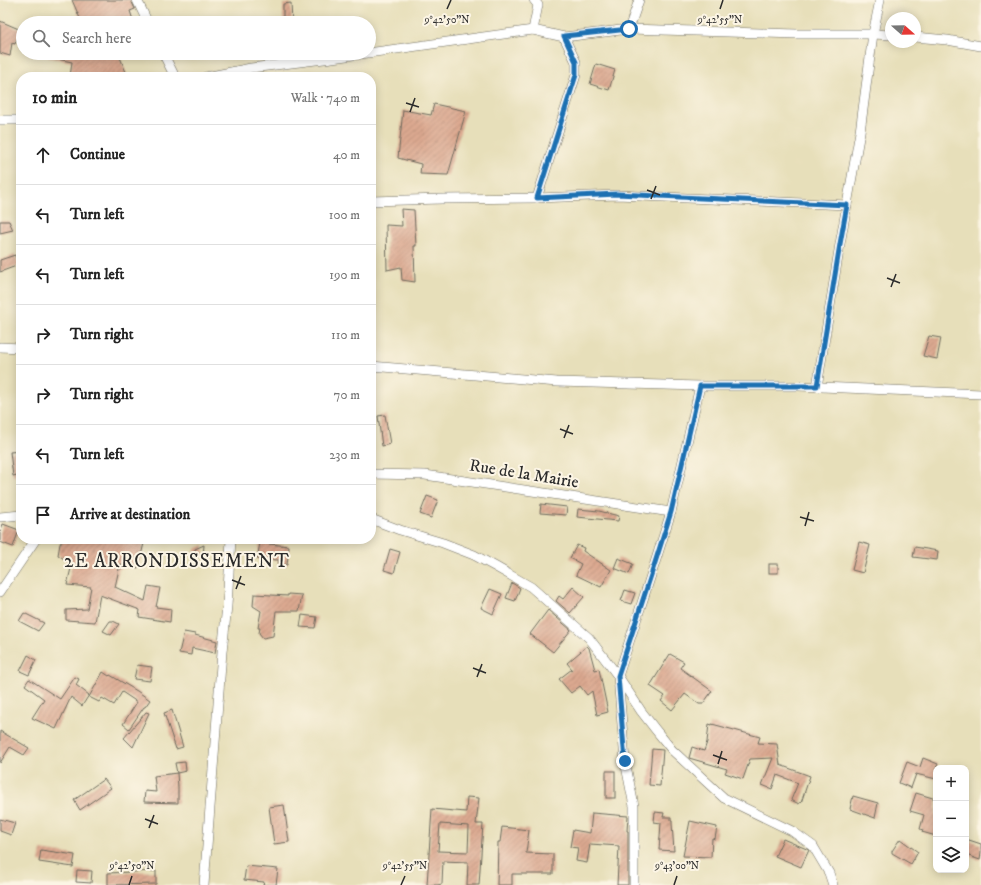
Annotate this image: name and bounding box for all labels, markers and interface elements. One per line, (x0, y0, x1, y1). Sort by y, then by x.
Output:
north arrow (885, 12, 921, 48)
text: 9°42'50"N (424, 14, 469, 26)
text: 9°42'55"N (697, 14, 742, 26)
search box (16, 16, 376, 60)
route start (620, 20, 638, 38)
icon: search (30, 27, 52, 49)
text: Search here (62, 29, 131, 48)
text: 10 min (32, 87, 77, 109)
text: Walk · 740 m (291, 90, 360, 106)
icon: ahead (32, 144, 54, 166)
text: Continue (70, 145, 125, 164)
text: 40 m (333, 147, 360, 163)
icon: left (32, 204, 54, 226)
text: Turn left (70, 205, 124, 224)
text: 100 m (329, 207, 360, 223)
icon: left (32, 264, 54, 286)
text: Turn left (70, 265, 124, 284)
text: 190 m (329, 267, 360, 283)
icon: right (32, 324, 54, 346)
text: Turn right (70, 325, 133, 344)
text: 110 m (331, 327, 360, 343)
icon: right (32, 384, 54, 406)
text: Turn right (70, 385, 133, 404)
text: 70 m (334, 387, 360, 403)
icon: left (32, 444, 54, 466)
text: Turn left (70, 445, 124, 464)
text: 230 m (329, 447, 360, 463)
street label: Rue de la Mairie (468, 455, 580, 493)
icon: arrive (32, 504, 54, 526)
text: Arrive at destination (70, 505, 190, 524)
district label: 2E ARRONDISSEMENT (64, 550, 290, 573)
route end (616, 752, 634, 770)
map controls (933, 765, 969, 873)
button: + (933, 765, 969, 801)
button: − (933, 801, 969, 837)
button: layers (933, 837, 969, 873)
text: 9°42'50"N (109, 860, 154, 872)
text: 9°42'55"N (382, 860, 427, 872)
text: 9°43'00"N (654, 860, 699, 872)

